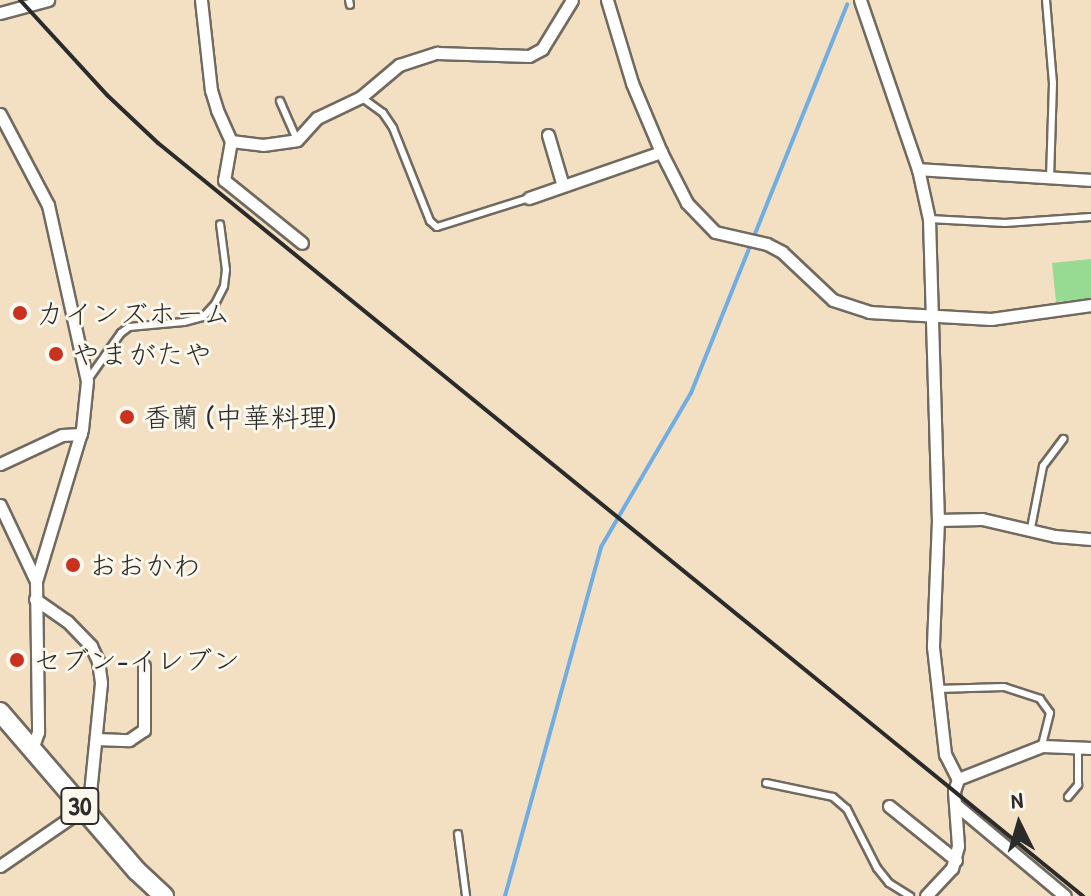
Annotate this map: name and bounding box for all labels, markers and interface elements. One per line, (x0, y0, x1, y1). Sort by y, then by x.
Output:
place label: カインズホーム (36, 296, 232, 330)
marker: カインズホーム (11, 304, 29, 322)
place label: やまがたや (72, 337, 212, 371)
marker: やまがたや (47, 345, 65, 363)
place label: 香蘭 (中華料理) (143, 400, 337, 434)
marker: 香蘭 (中華料理) (118, 408, 136, 426)
place label: おおかわ (89, 548, 201, 582)
marker: おおかわ (64, 556, 82, 574)
place label: セブン-イレブン (33, 643, 240, 677)
marker: セブン-イレブン (8, 651, 26, 669)
road number: 30 (60, 784, 100, 828)
north arrow (979, 784, 1059, 864)
text: N (1010, 785, 1024, 816)

